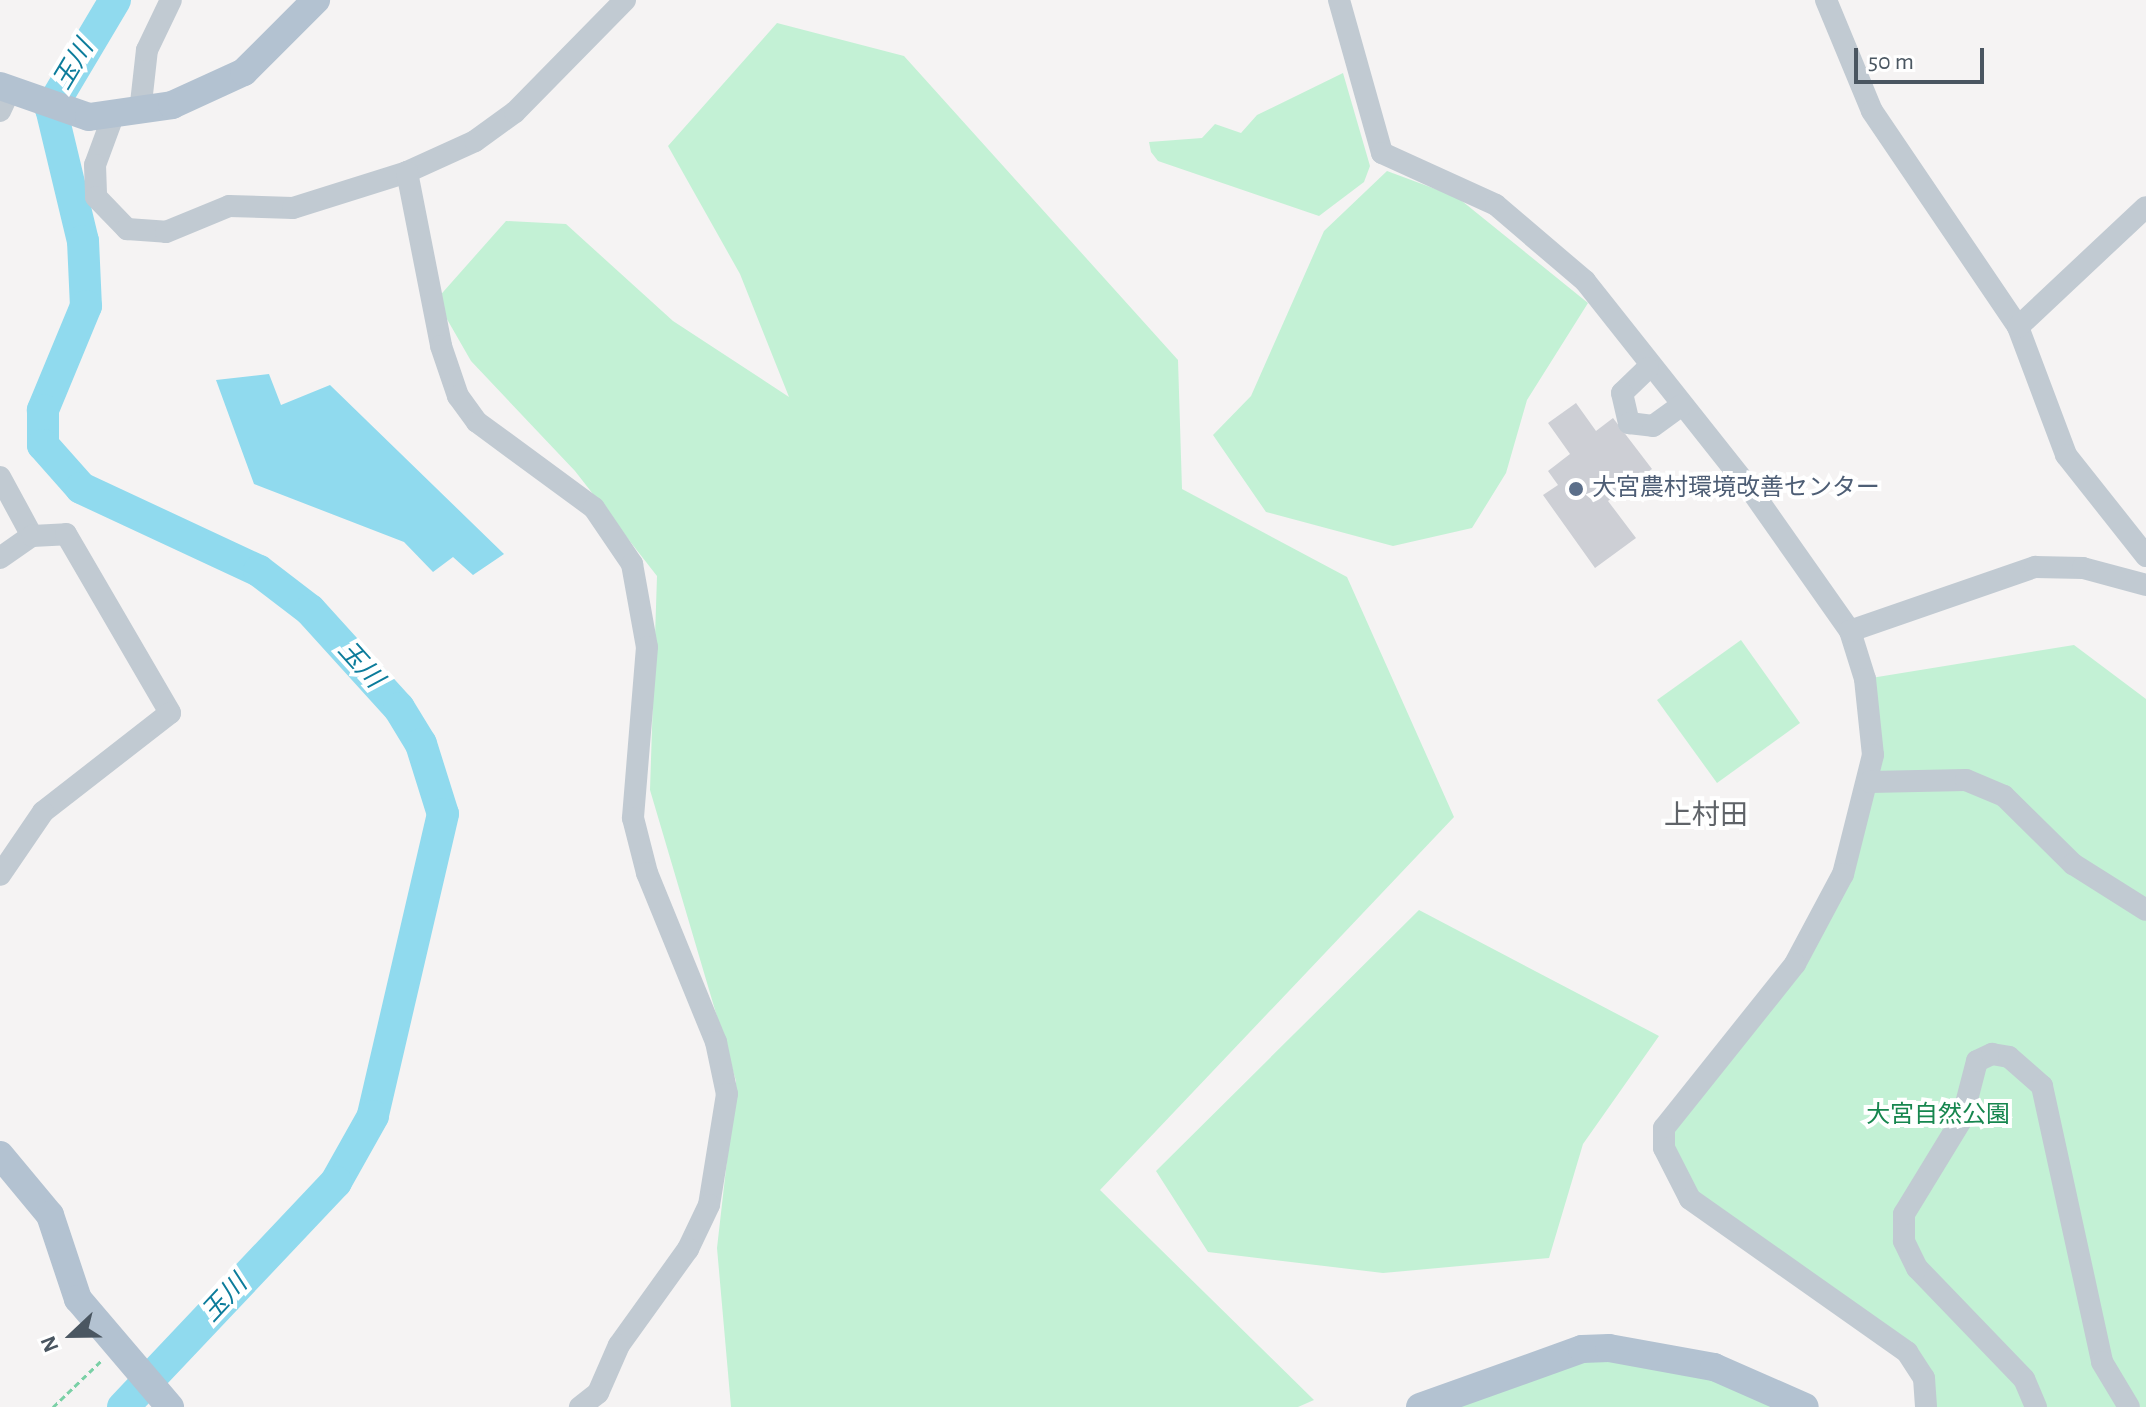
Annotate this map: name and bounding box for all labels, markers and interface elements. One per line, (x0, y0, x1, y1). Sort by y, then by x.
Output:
scale bar (1858, 32, 1988, 82)
water label: 玉川 (47, 35, 101, 95)
text: 50 m (1868, 50, 1914, 74)
place label: 大宮農村環境改善センター (1592, 475, 1880, 503)
marker: 大宮農村環境改善センター (1567, 480, 1585, 498)
water label: 玉川 (331, 635, 389, 695)
district label: 上村田 (1664, 799, 1748, 833)
park label: 大宮自然公園 (1866, 1102, 2010, 1130)
water label: 玉川 (196, 1269, 254, 1329)
north arrow (32, 1295, 112, 1375)
text: N (37, 1333, 63, 1355)

